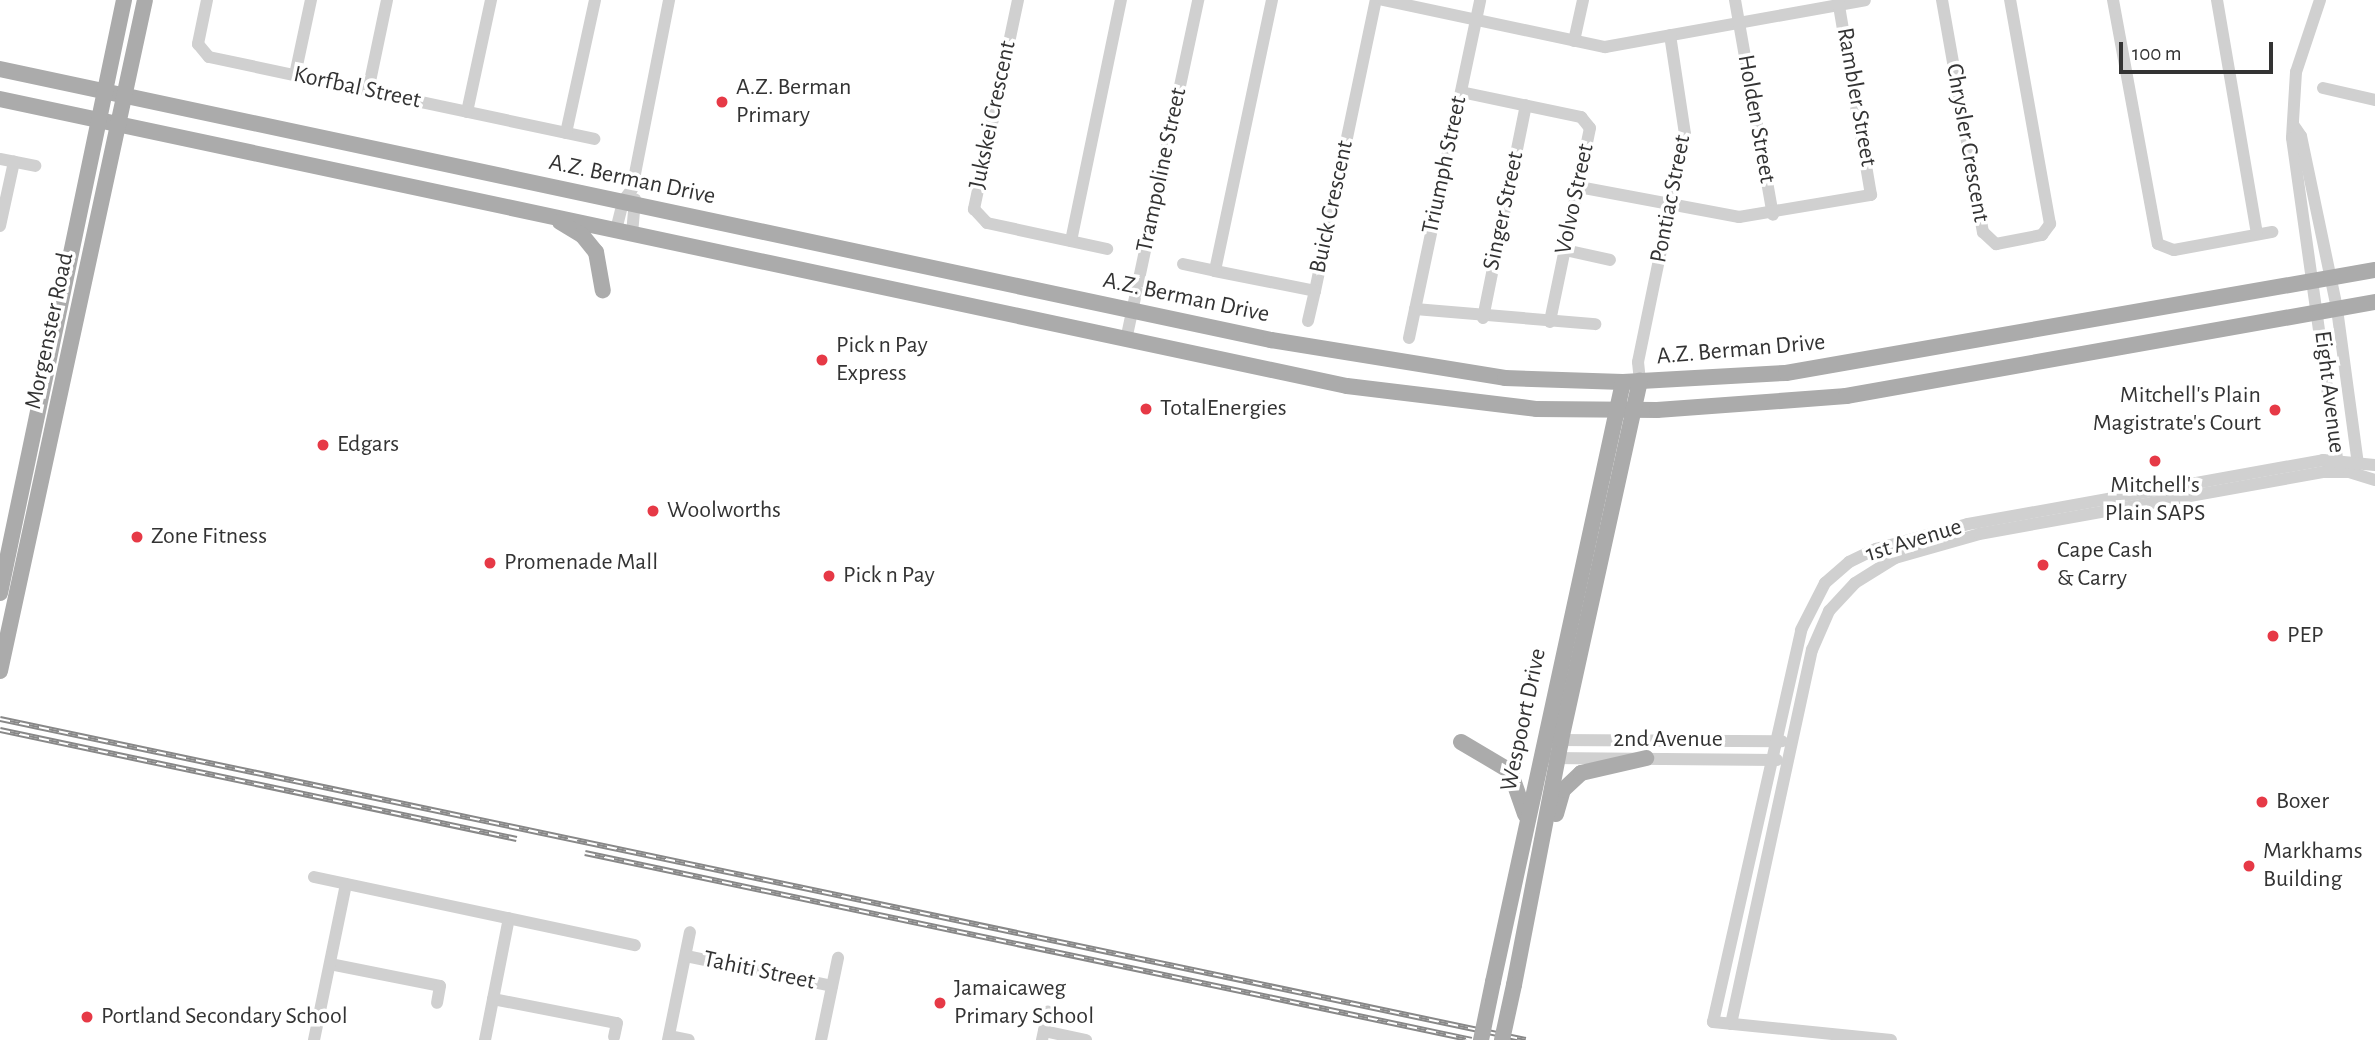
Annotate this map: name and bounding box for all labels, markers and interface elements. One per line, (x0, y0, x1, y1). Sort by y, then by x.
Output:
street label: Rambler Street (1830, 25, 1882, 169)
scale bar (2123, 28, 2277, 72)
street label: Jukskei Crescent (963, 38, 1023, 192)
text: 100 m (2132, 43, 2182, 64)
street label: Holden Street (1731, 52, 1781, 186)
street label: Korfbal Street (291, 60, 423, 116)
street label: Chrysler Crescent (1939, 61, 1995, 225)
place label: A.Z. Berman Primary (736, 74, 851, 130)
street label: Trampoline Street (1131, 85, 1193, 255)
street label: Triumph Street (1416, 93, 1474, 237)
marker: A.Z. Berman Primary (714, 94, 730, 110)
street label: Pontiac Street (1644, 133, 1698, 265)
street label: Buick Crescent (1304, 138, 1360, 276)
street label: Volvo Street (1549, 141, 1601, 257)
street label: A.Z. Berman Drive (546, 148, 718, 212)
street label: Singer Street (1477, 149, 1531, 273)
street label: Morgenster Road (19, 250, 81, 412)
street label: A.Z. Berman Drive (1100, 266, 1272, 330)
street label: A.Z. Berman Drive (1655, 328, 1827, 372)
street label: Eight Avenue (2307, 329, 2351, 455)
place label: Pick n Pay Express (836, 332, 928, 388)
marker: Pick n Pay Express (814, 352, 830, 368)
place label: Mitchell's Plain Magistrate's Court (2093, 382, 2261, 438)
place label: TotalEnergies (1160, 395, 1287, 423)
marker: TotalEnergies (1138, 401, 1154, 417)
marker: Mitchell's Plain Magistrate's Court (2267, 402, 2283, 418)
place label: Edgars (337, 431, 399, 459)
marker: Edgars (315, 437, 331, 453)
marker: Mitchell's Plain SAPS (2147, 453, 2163, 469)
place label: Mitchell's Plain SAPS (2105, 472, 2205, 528)
place label: Woolworths (667, 497, 781, 525)
marker: Woolworths (645, 503, 661, 519)
street label: 1st Avenue (1863, 513, 1965, 569)
place label: Zone Fitness (151, 523, 267, 551)
marker: Zone Fitness (129, 529, 145, 545)
place label: Cape Cash & Carry (2057, 537, 2153, 593)
place label: Promenade Mall (504, 549, 658, 577)
marker: Promenade Mall (482, 555, 498, 571)
marker: Cape Cash & Carry (2035, 557, 2051, 573)
place label: Pick n Pay (843, 562, 935, 590)
marker: Pick n Pay (821, 568, 837, 584)
place label: PEP (2287, 622, 2324, 650)
marker: PEP (2265, 628, 2281, 644)
street label: Wespoort Drive (1495, 646, 1553, 794)
street label: 2nd Avenue (1613, 726, 1723, 754)
place label: Boxer (2276, 788, 2329, 816)
marker: Boxer (2254, 794, 2270, 810)
place label: Markhams Building (2263, 838, 2363, 894)
marker: Markhams Building (2241, 858, 2257, 874)
street label: Tahiti Street (701, 945, 817, 997)
place label: Jamaicaweg Primary School (954, 975, 1094, 1031)
marker: Jamaicaweg Primary School (932, 995, 948, 1011)
place label: Portland Secondary School (101, 1003, 348, 1031)
marker: Portland Secondary School (79, 1009, 95, 1025)

